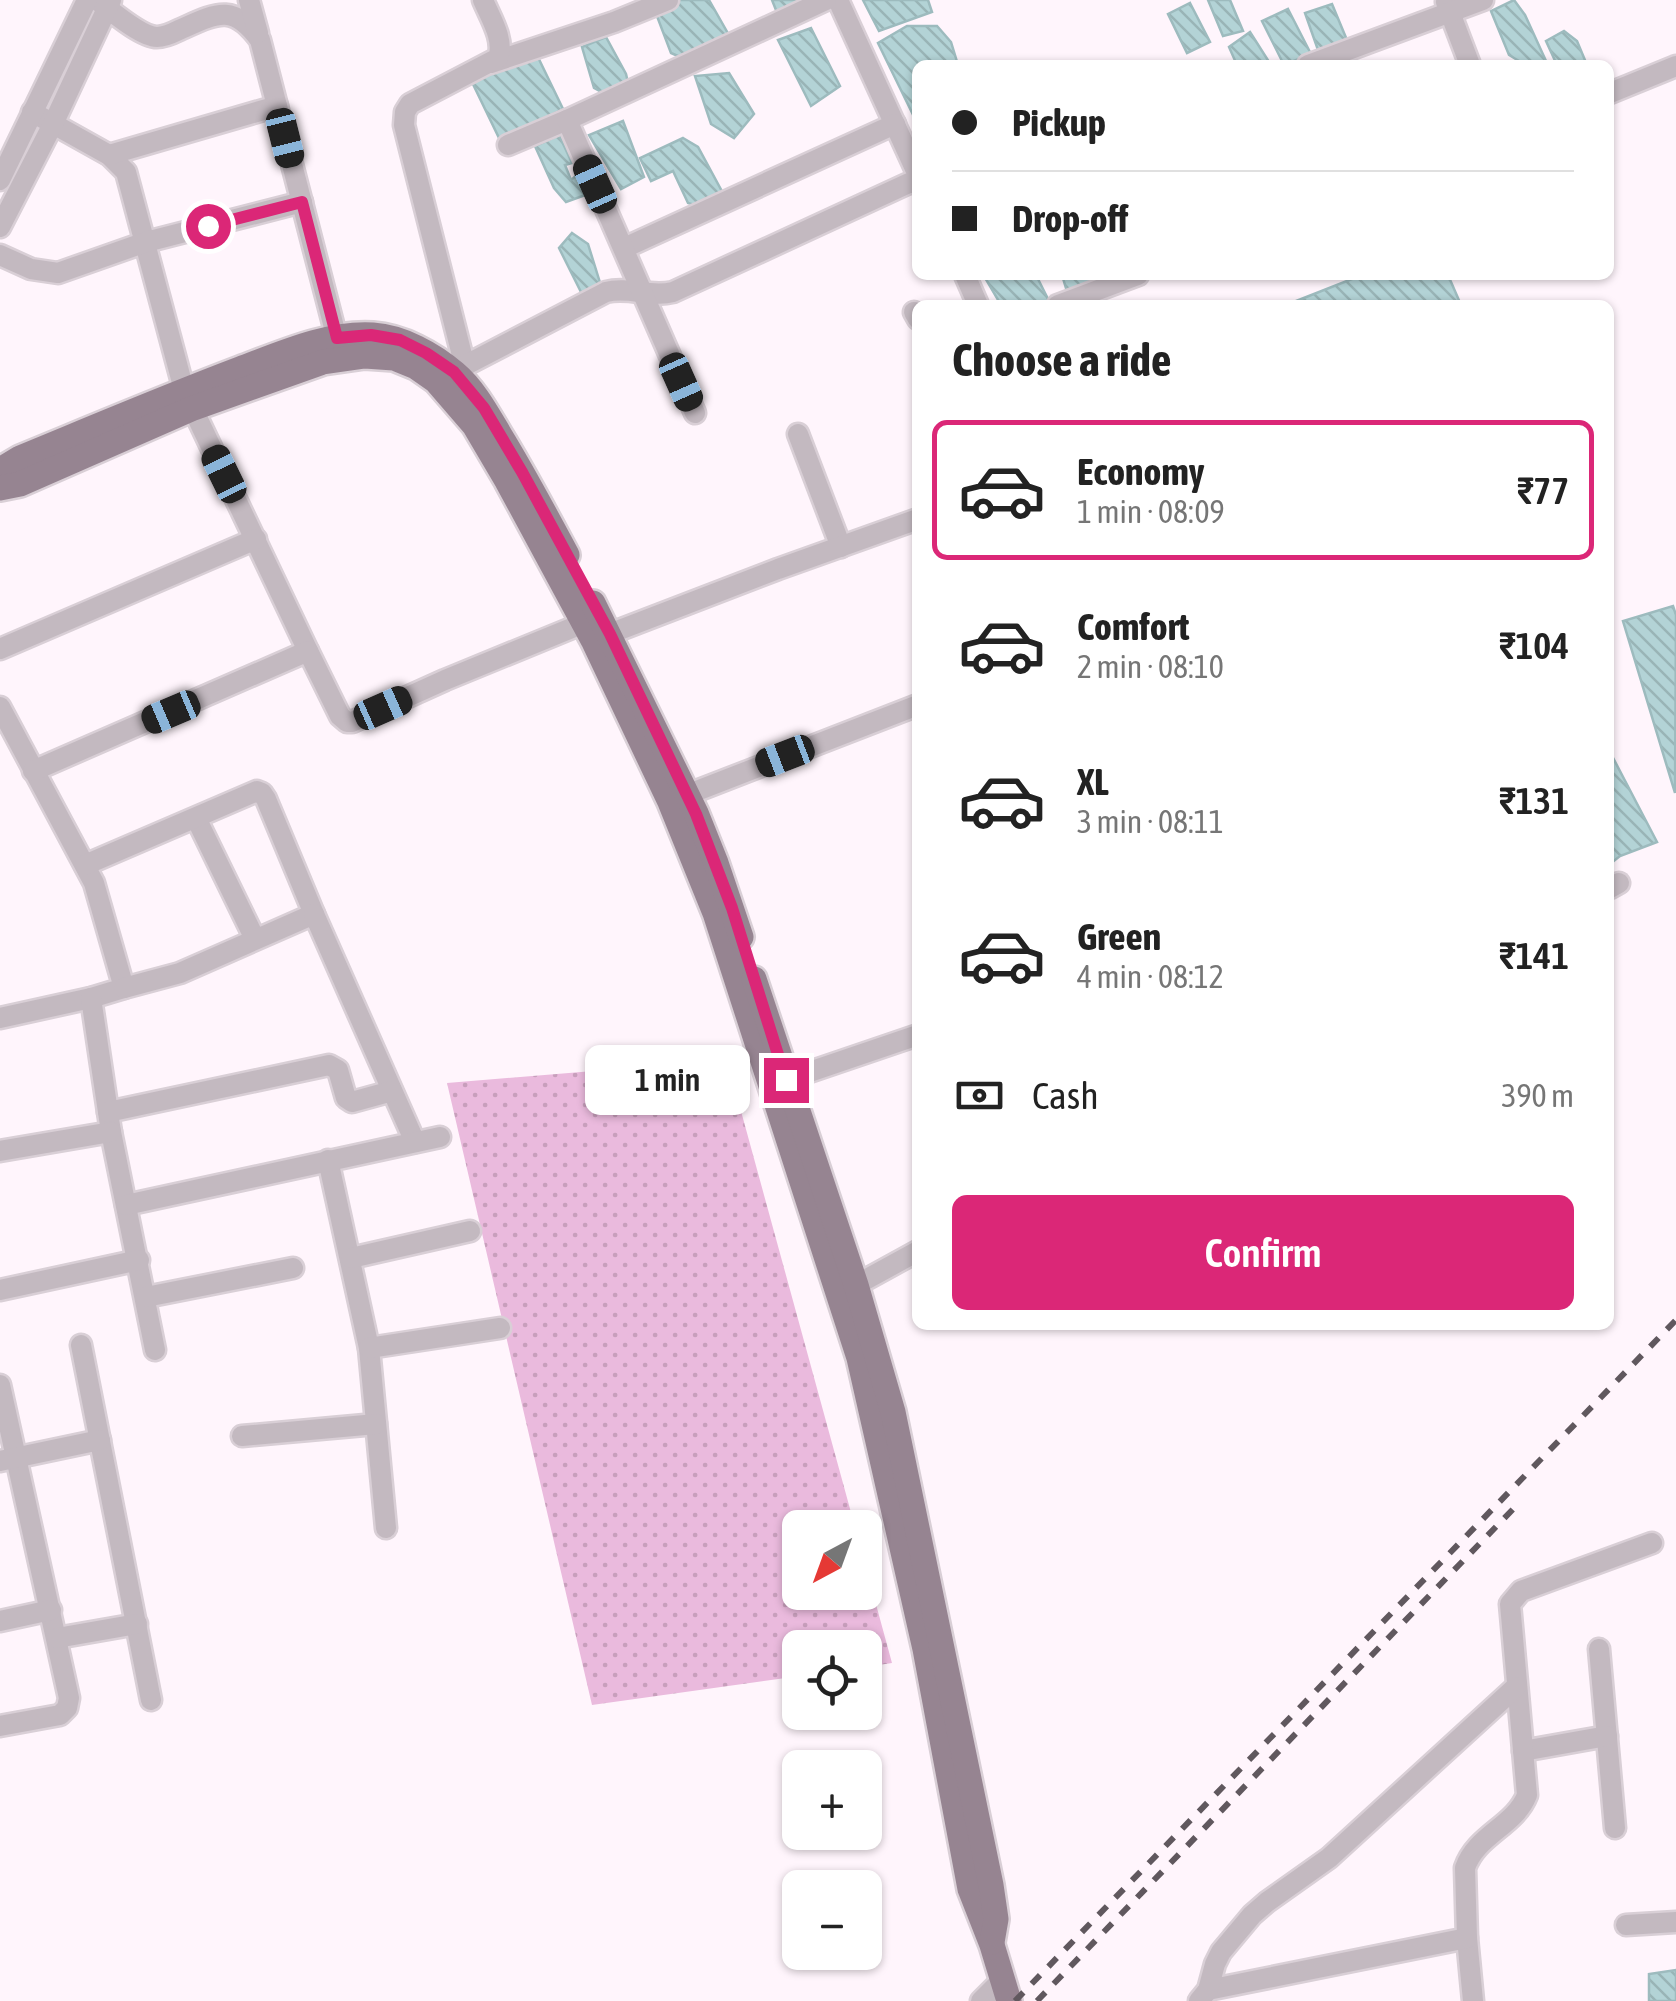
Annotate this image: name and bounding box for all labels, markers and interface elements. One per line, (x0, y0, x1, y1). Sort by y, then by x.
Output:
text: Pickup (1012, 101, 1106, 144)
car (263, 105, 307, 171)
car (569, 150, 621, 218)
text: Drop-off (1012, 197, 1128, 240)
route start (186, 204, 231, 249)
text: Choose a ride (952, 334, 1171, 386)
car (655, 348, 707, 416)
car (197, 440, 251, 508)
icon: car (957, 445, 1047, 535)
text: Economy (1077, 450, 1204, 493)
text: ₹77 (1517, 469, 1569, 512)
text: 1 min · 08:09 (1077, 493, 1224, 530)
icon: car (957, 600, 1047, 690)
text: Comfort (1077, 605, 1189, 648)
text: ₹104 (1499, 624, 1569, 667)
text: 2 min · 08:10 (1077, 648, 1224, 685)
car (349, 682, 417, 734)
car (138, 686, 204, 738)
car (752, 731, 818, 781)
icon: car (957, 755, 1047, 845)
text: XL (1077, 760, 1109, 803)
text: ₹131 (1499, 779, 1569, 822)
text: 3 min · 08:11 (1077, 803, 1224, 840)
icon: car (957, 910, 1047, 1000)
text: Green (1077, 915, 1161, 958)
text: ₹141 (1499, 934, 1569, 977)
text: 4 min · 08:12 (1077, 958, 1224, 995)
callout: 1 min (586, 1045, 751, 1115)
route end (764, 1058, 809, 1103)
text: 1 min (635, 1061, 700, 1098)
icon: cash (952, 1068, 1007, 1123)
text: Cash (1032, 1074, 1099, 1117)
text: 390 m (1501, 1077, 1574, 1114)
button: Confirm (952, 1195, 1574, 1310)
north arrow (782, 1510, 882, 1610)
map controls (782, 1510, 882, 1970)
button: locate (782, 1630, 882, 1730)
button: + (782, 1750, 882, 1850)
button: − (782, 1870, 882, 1970)

